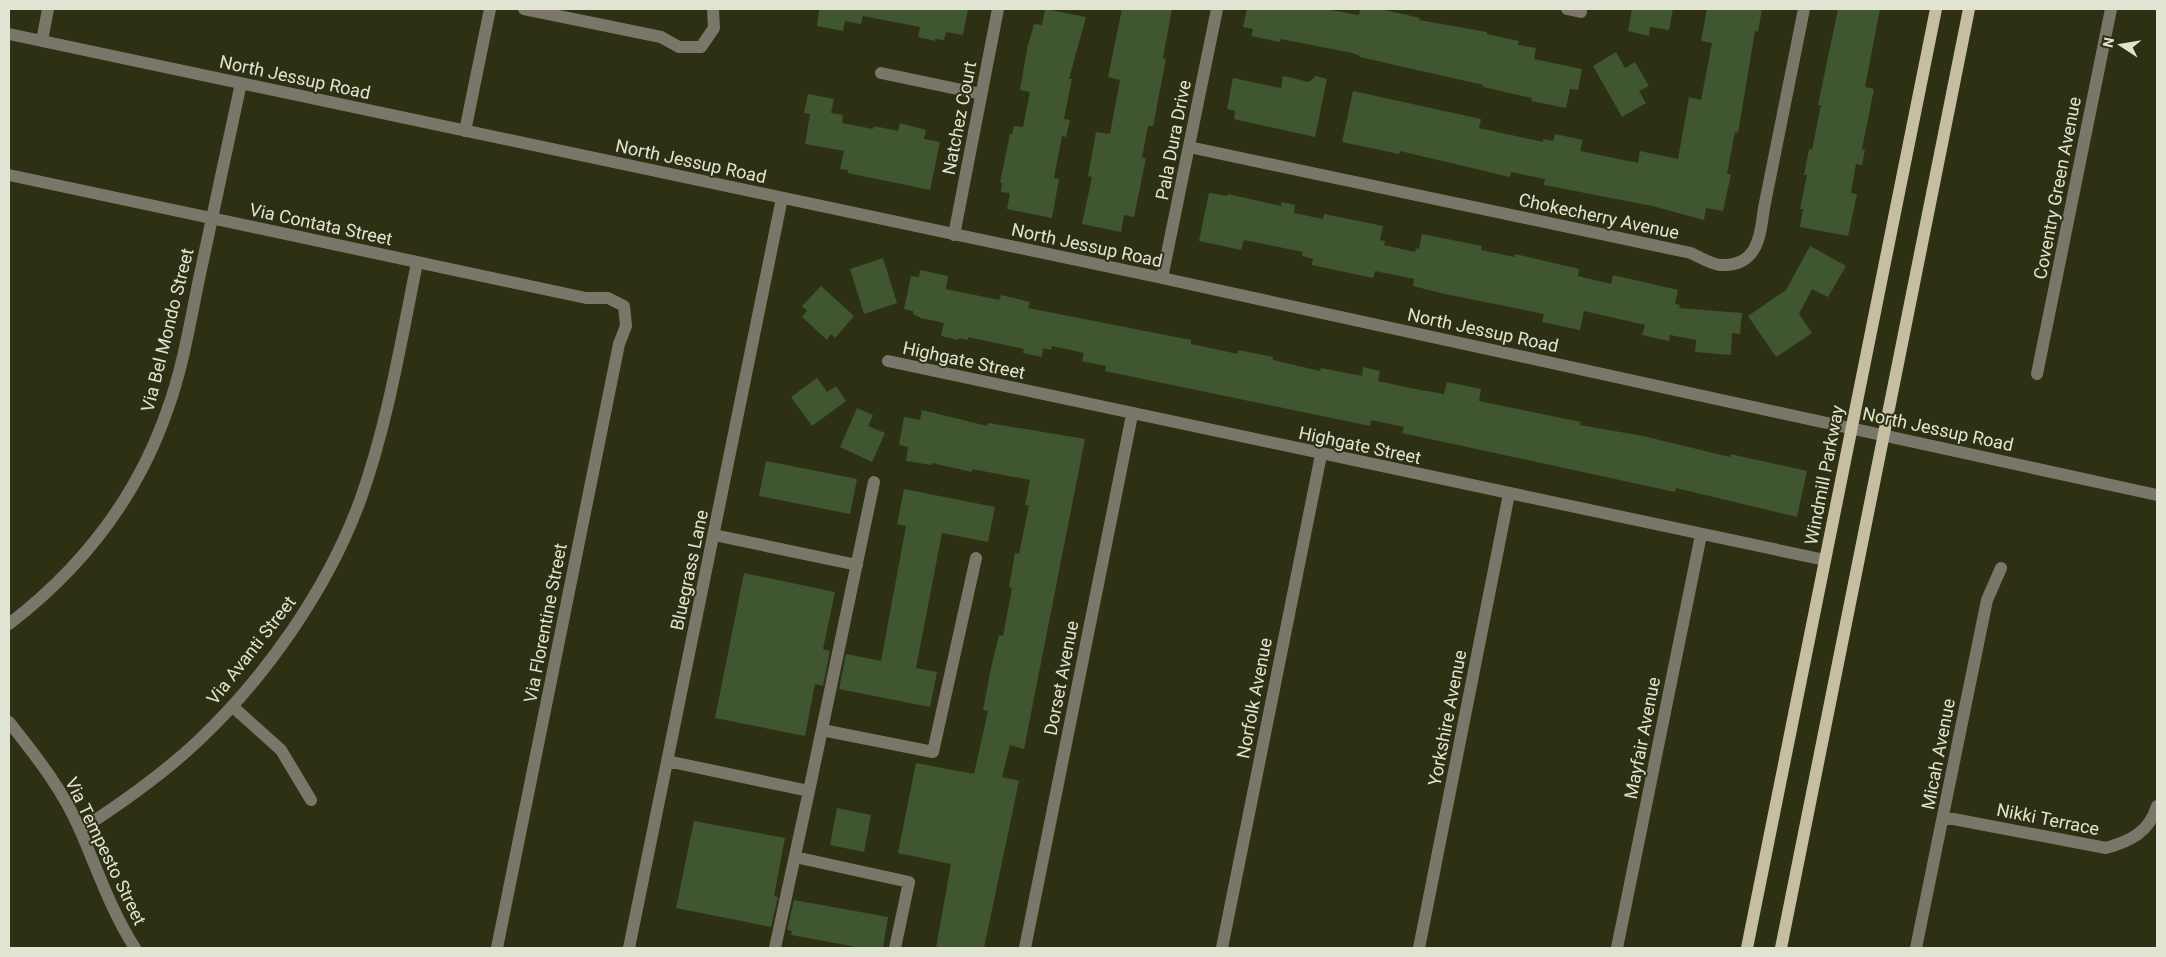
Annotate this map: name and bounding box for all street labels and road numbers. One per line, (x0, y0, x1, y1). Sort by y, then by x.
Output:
street label: North Jessup Road (218, 51, 372, 103)
street label: Natchez Court (938, 59, 980, 177)
street label: Pala Dura Drive (1151, 78, 1195, 202)
street label: Coventry Green Avenue (2029, 95, 2085, 281)
street label: North Jessup Road (614, 135, 768, 187)
street label: Chokecherry Avenue (1517, 189, 1681, 243)
street label: Via Contata Street (248, 199, 394, 249)
street label: North Jessup Road (1010, 219, 1164, 271)
street label: Via Bel Mondo Street (136, 246, 198, 414)
street label: North Jessup Road (1406, 304, 1560, 356)
street label: Highgate Street (901, 337, 1027, 383)
street label: Windmill Parkway (1800, 403, 1848, 547)
street label: North Jessup Road (1861, 403, 2015, 455)
street label: Highgate Street (1297, 422, 1423, 468)
street label: Bluegrass Lane (666, 508, 712, 632)
street label: Via Florentine Street (519, 541, 571, 704)
street label: Via Avanti Street (202, 591, 300, 708)
street label: Dorset Avenue (1040, 619, 1082, 737)
street label: Norfolk Avenue (1232, 636, 1276, 760)
street label: Yorkshire Avenue (1424, 648, 1470, 788)
street label: Mayfair Avenue (1620, 675, 1664, 801)
street label: Micah Avenue (1917, 697, 1959, 811)
street label: Via Tempesto Street (61, 774, 151, 928)
street label: Nikki Terrace (1995, 799, 2101, 839)

